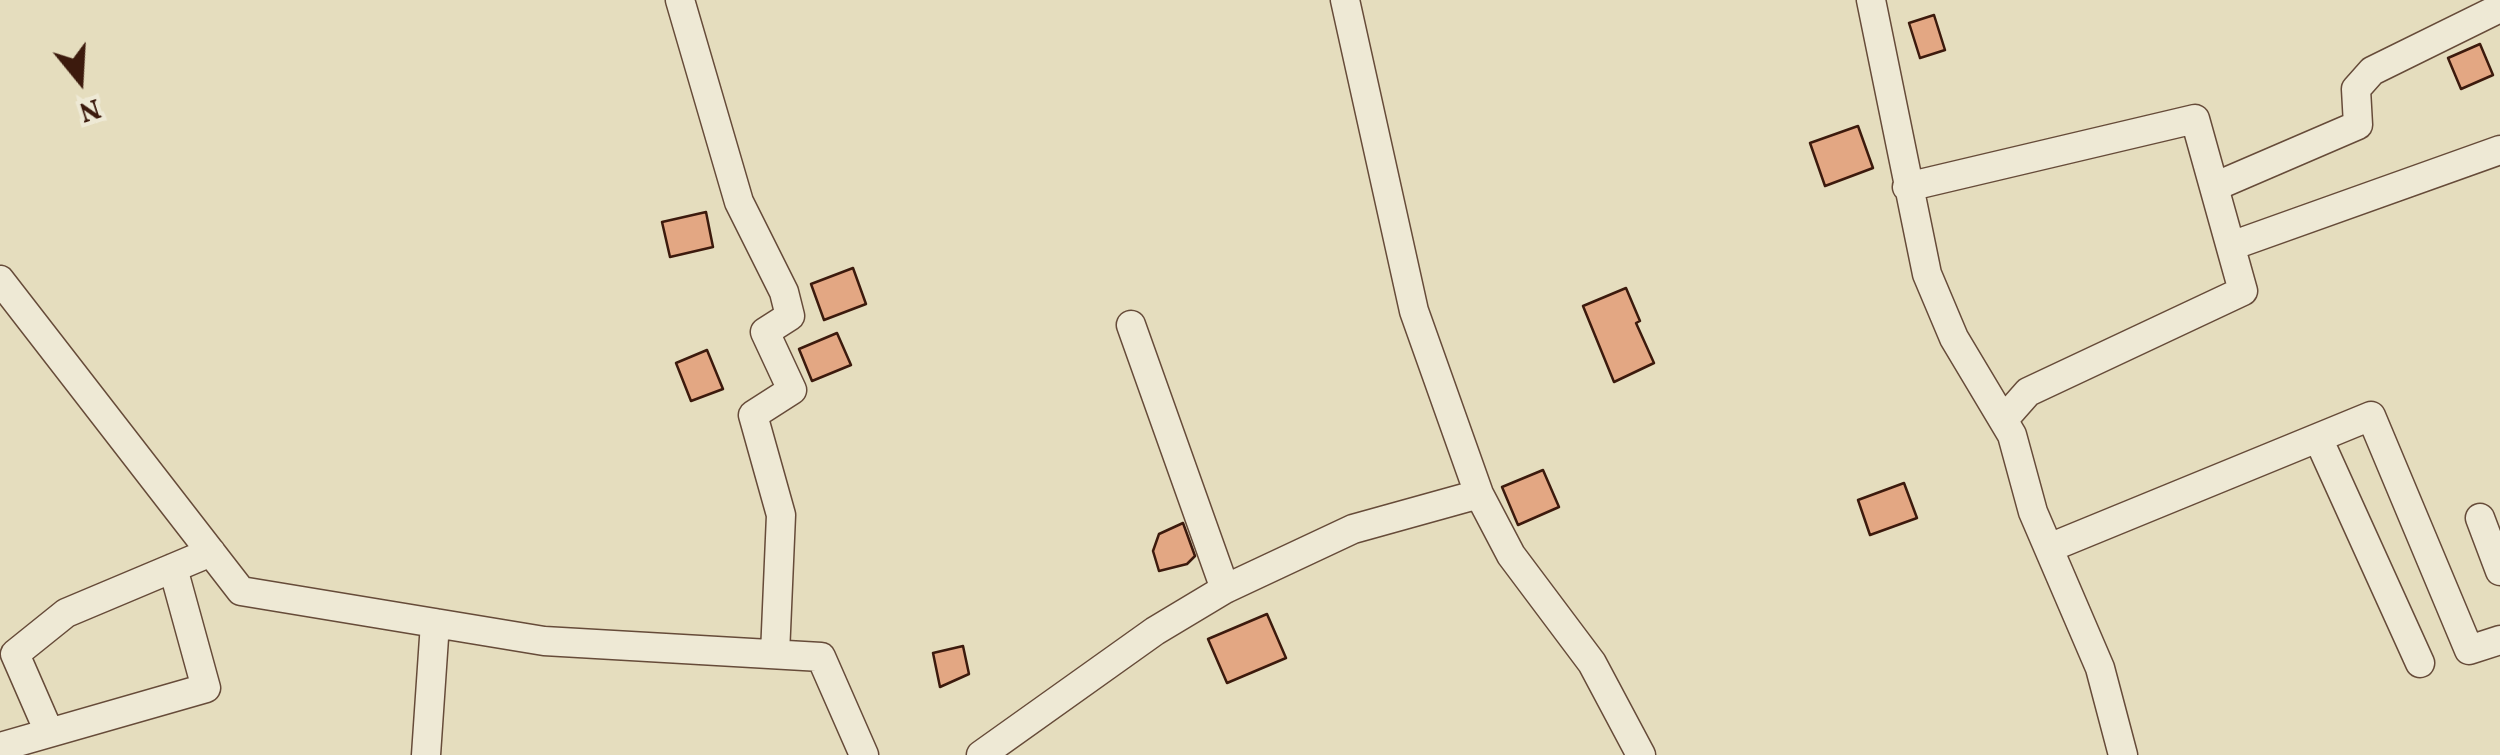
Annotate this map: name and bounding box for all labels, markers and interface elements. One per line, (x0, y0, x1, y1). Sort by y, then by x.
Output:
north arrow (30, 30, 130, 130)
text: N (74, 87, 105, 131)

